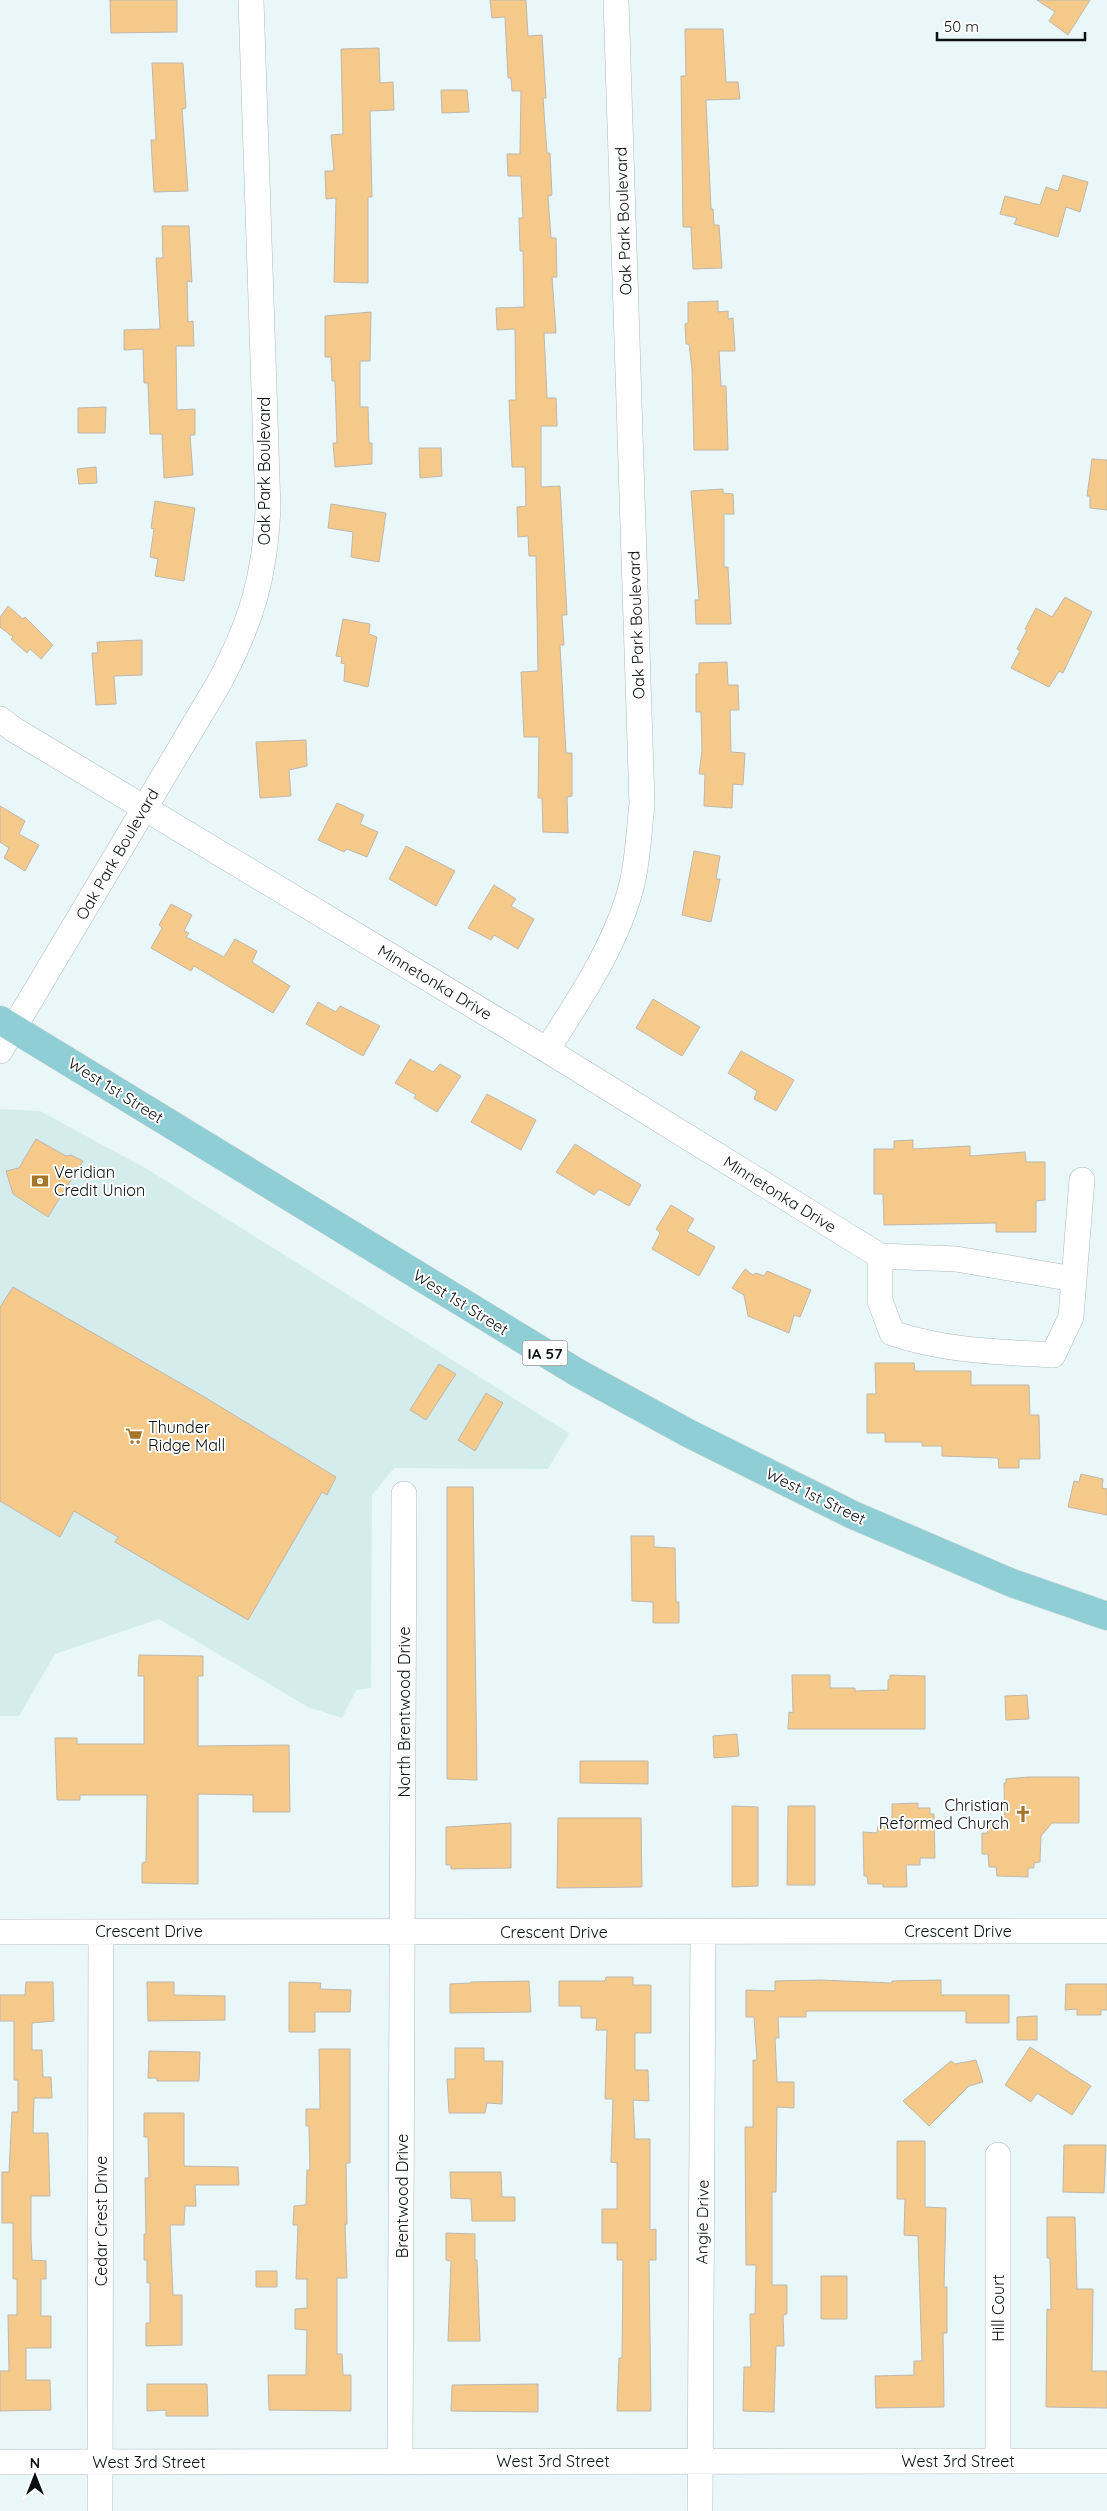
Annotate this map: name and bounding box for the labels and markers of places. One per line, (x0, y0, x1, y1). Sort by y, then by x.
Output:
place label: Veridian Credit Union (54, 1162, 145, 1200)
bank icon: Veridian Credit Union (30, 1171, 50, 1191)
place label: Thunder Ridge Mall (148, 1417, 225, 1455)
supermarket icon: Thunder Ridge Mall (124, 1426, 144, 1446)
place label: Christian Reformed Church (879, 1795, 1009, 1833)
church icon: Christian Reformed Church (1013, 1804, 1033, 1824)

